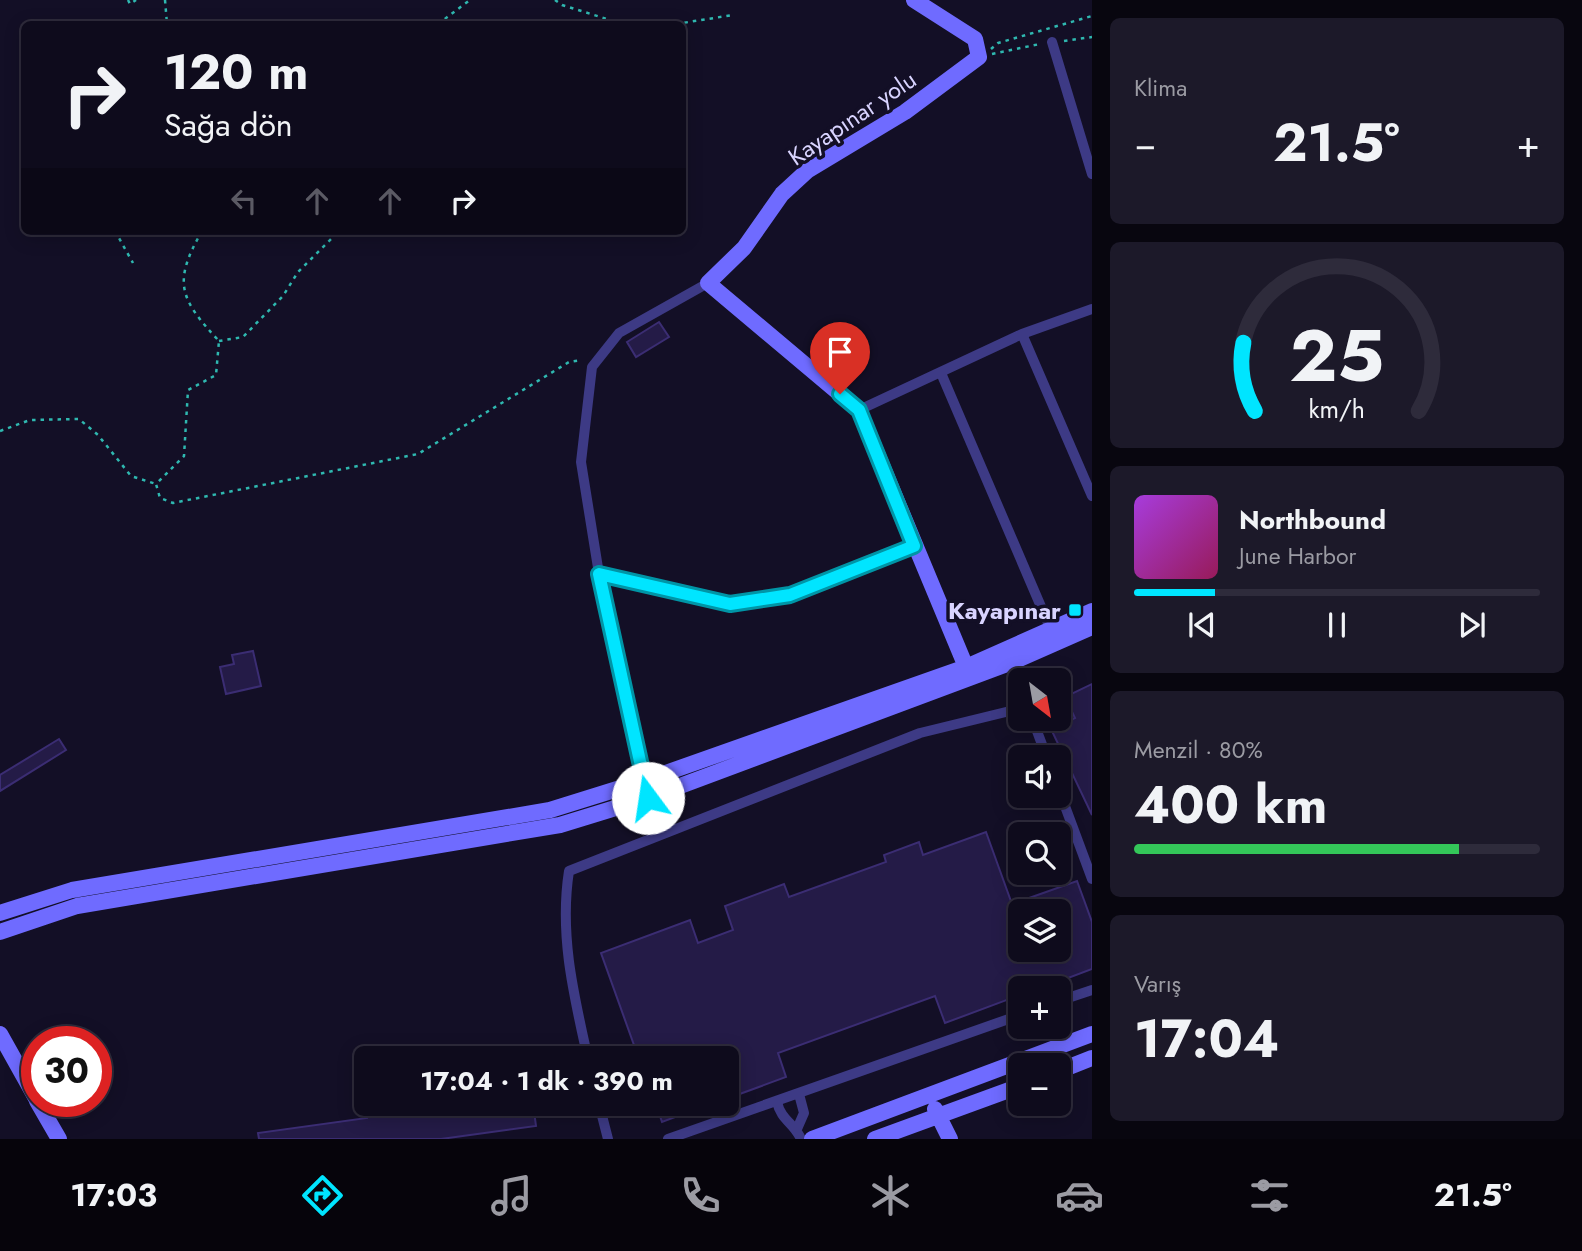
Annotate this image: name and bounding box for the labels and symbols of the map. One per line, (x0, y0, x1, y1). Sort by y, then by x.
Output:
street label: Kayapınar yolu (781, 62, 923, 174)
pin (810, 322, 870, 394)
place label: Kayapınar (948, 593, 1061, 628)
marker: Kayapınar (1067, 602, 1083, 618)
north arrow (1008, 668, 1071, 732)
position arrow (611, 761, 685, 835)
speed limit sign: 30 (21, 1026, 112, 1117)

